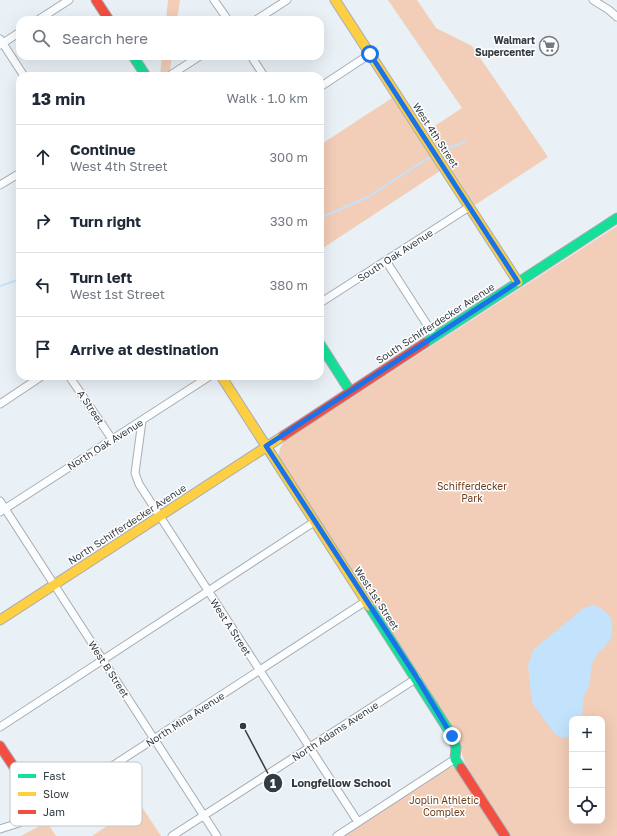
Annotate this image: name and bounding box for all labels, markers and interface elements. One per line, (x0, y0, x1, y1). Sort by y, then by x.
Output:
search box (16, 16, 324, 60)
icon: search (30, 27, 52, 49)
text: Search here (62, 29, 148, 47)
place label: Walmart Supercenter (475, 34, 535, 58)
supermarket icon: Walmart Supercenter (538, 35, 560, 57)
route start (361, 45, 379, 63)
text: 13 min (32, 88, 85, 109)
text: Walk · 1.0 km (226, 90, 308, 106)
street label: West 4th Street (411, 100, 461, 170)
text: Continue (70, 140, 136, 158)
icon: ahead (32, 146, 54, 168)
text: 300 m (270, 149, 308, 165)
text: West 4th Street (70, 158, 168, 174)
icon: right (32, 210, 54, 232)
text: Turn right (70, 212, 141, 230)
text: 330 m (270, 213, 308, 229)
street label: South Oak Avenue (355, 226, 435, 284)
text: Turn left (70, 268, 132, 286)
icon: left (32, 274, 54, 296)
text: 380 m (270, 277, 308, 293)
street label: South Schifferdecker Avenue (373, 280, 497, 366)
text: West 1st Street (70, 286, 165, 302)
icon: arrive (32, 338, 54, 360)
text: Arrive at destination (70, 340, 219, 358)
street label: A Street (75, 388, 107, 426)
street label: North Oak Avenue (65, 416, 145, 472)
park label: Schifferdecker Park (437, 480, 507, 504)
street label: North Schifferdecker Avenue (66, 481, 188, 567)
street label: West 1st Street (352, 564, 402, 632)
street label: West A Street (208, 596, 254, 658)
street label: West B Street (86, 638, 132, 700)
street label: North Mina Avenue (143, 689, 227, 749)
street label: North Adams Avenue (290, 698, 381, 763)
map controls (569, 716, 605, 824)
button: + (569, 716, 605, 752)
route end (443, 727, 461, 745)
button: − (569, 752, 605, 788)
legend (10, 762, 142, 826)
text: Fast (43, 769, 66, 782)
callout: Longfellow School (263, 772, 399, 795)
text: 1 (270, 776, 276, 791)
text: Longfellow School (291, 776, 391, 789)
text: Slow (43, 787, 69, 800)
button: locate (569, 788, 605, 824)
park label: Joplin Athletic Complex (409, 794, 479, 818)
text: Jam (43, 805, 65, 818)

